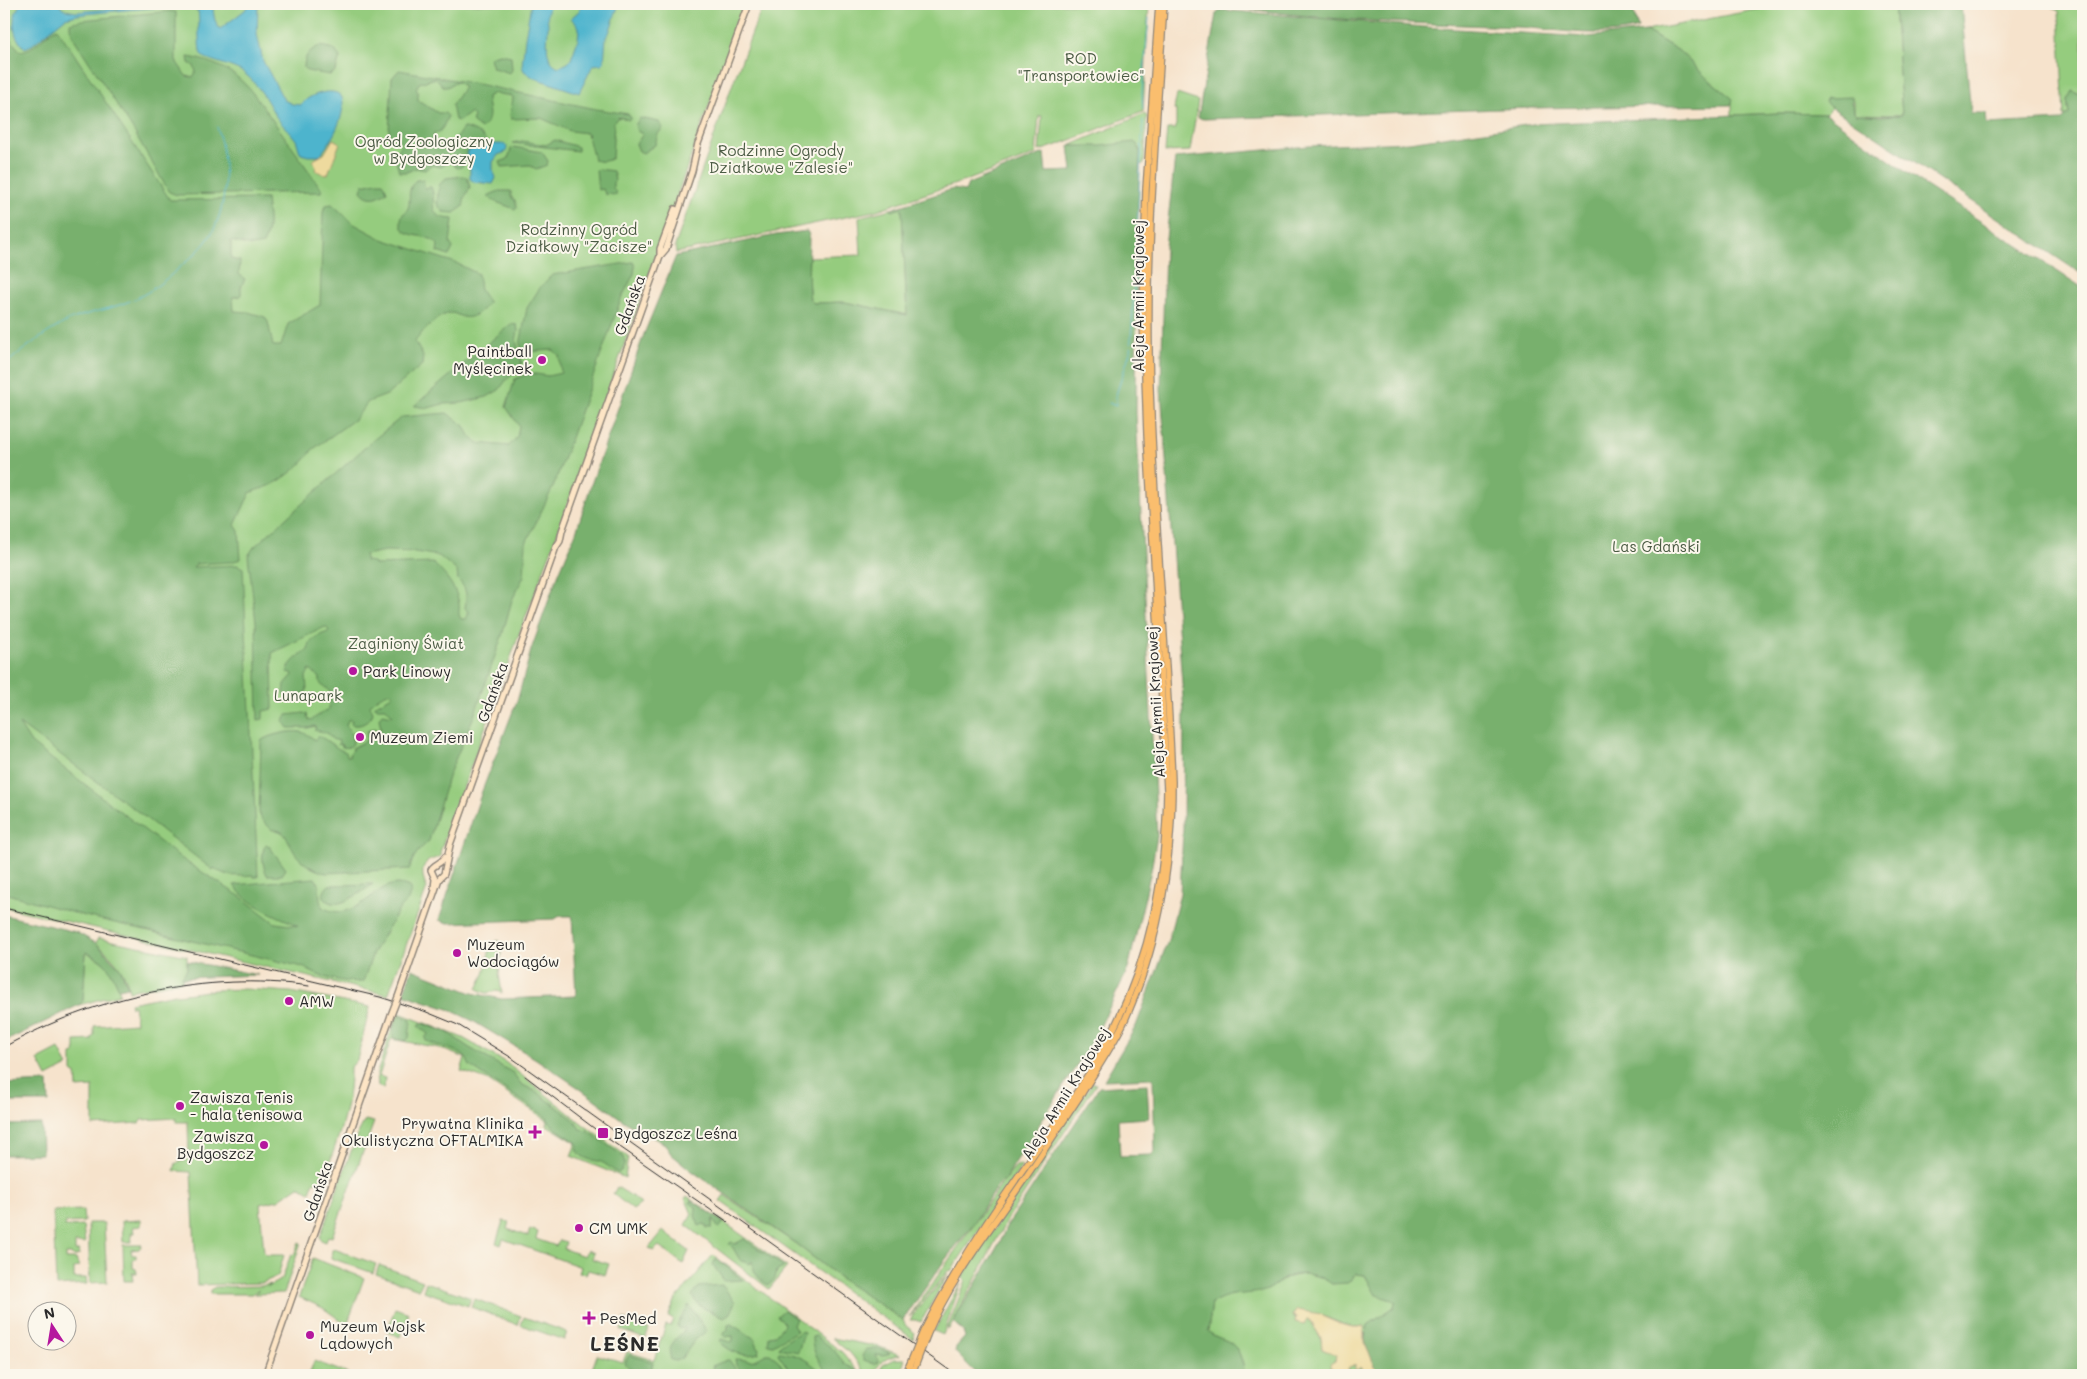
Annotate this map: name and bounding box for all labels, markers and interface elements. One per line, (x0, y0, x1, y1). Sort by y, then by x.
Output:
park label: ROD "Transportowiec" (1018, 48, 1144, 85)
park label: Ogród Zoologiczny w Bydgoszczy (355, 131, 493, 168)
park label: Rodzinne Ogrody Działkowe "Zalesie" (709, 140, 853, 177)
park label: Rodzinny Ogród Działkowy "Zacisze" (506, 219, 652, 256)
street label: Aleja Armii Krajowej (1128, 220, 1148, 372)
street label: Gdańska (609, 272, 649, 338)
place label: Paintball Myślęcinek (453, 341, 532, 378)
marker: Paintball Myślęcinek (536, 354, 548, 366)
park label: Las Gdański (1612, 536, 1700, 556)
street label: Aleja Armii Krajowej (1141, 625, 1169, 779)
park label: Zaginiony Świat (348, 633, 464, 653)
street label: Gdańska (472, 659, 512, 725)
place label: Park Linowy (363, 661, 451, 681)
marker: Park Linowy (347, 665, 359, 677)
park label: Lunapark (274, 685, 342, 705)
place label: Muzeum Ziemi (370, 727, 473, 747)
marker: Muzeum Ziemi (354, 731, 366, 743)
place label: Muzeum Wodociągów (467, 934, 559, 971)
marker: Muzeum Wodociągów (451, 947, 463, 959)
place label: AMW (299, 991, 335, 1011)
marker: AMW (283, 995, 295, 1007)
street label: Aleja Armii Krajowej (1016, 1023, 1114, 1163)
place label: Zawisza Tenis - hala tenisowa (190, 1087, 303, 1124)
marker: Zawisza Tenis - hala tenisowa (174, 1100, 186, 1112)
place label: Prywatna Klinika Okulistyczna OFTALMIKA (341, 1113, 524, 1150)
place label: Bydgoszcz Leśna (614, 1123, 738, 1143)
marker: Prywatna Klinika Okulistyczna OFTALMIKA (528, 1125, 542, 1139)
place label: Zawisza Bydgoszcz (177, 1126, 254, 1163)
marker: Bydgoszcz Leśna (596, 1126, 610, 1140)
marker: Zawisza Bydgoszcz (258, 1139, 270, 1151)
street label: Gdańska (297, 1158, 337, 1224)
place label: CM UMK (589, 1218, 648, 1238)
marker: CM UMK (573, 1222, 585, 1234)
north arrow (28, 1302, 78, 1352)
text: N (42, 1302, 56, 1323)
place label: PesMed (600, 1308, 657, 1328)
marker: PesMed (582, 1311, 596, 1325)
place label: Muzeum Wojsk Lądowych (320, 1316, 425, 1353)
marker: Muzeum Wojsk Lądowych (304, 1329, 316, 1341)
district label: LEŚNE (590, 1330, 660, 1356)

